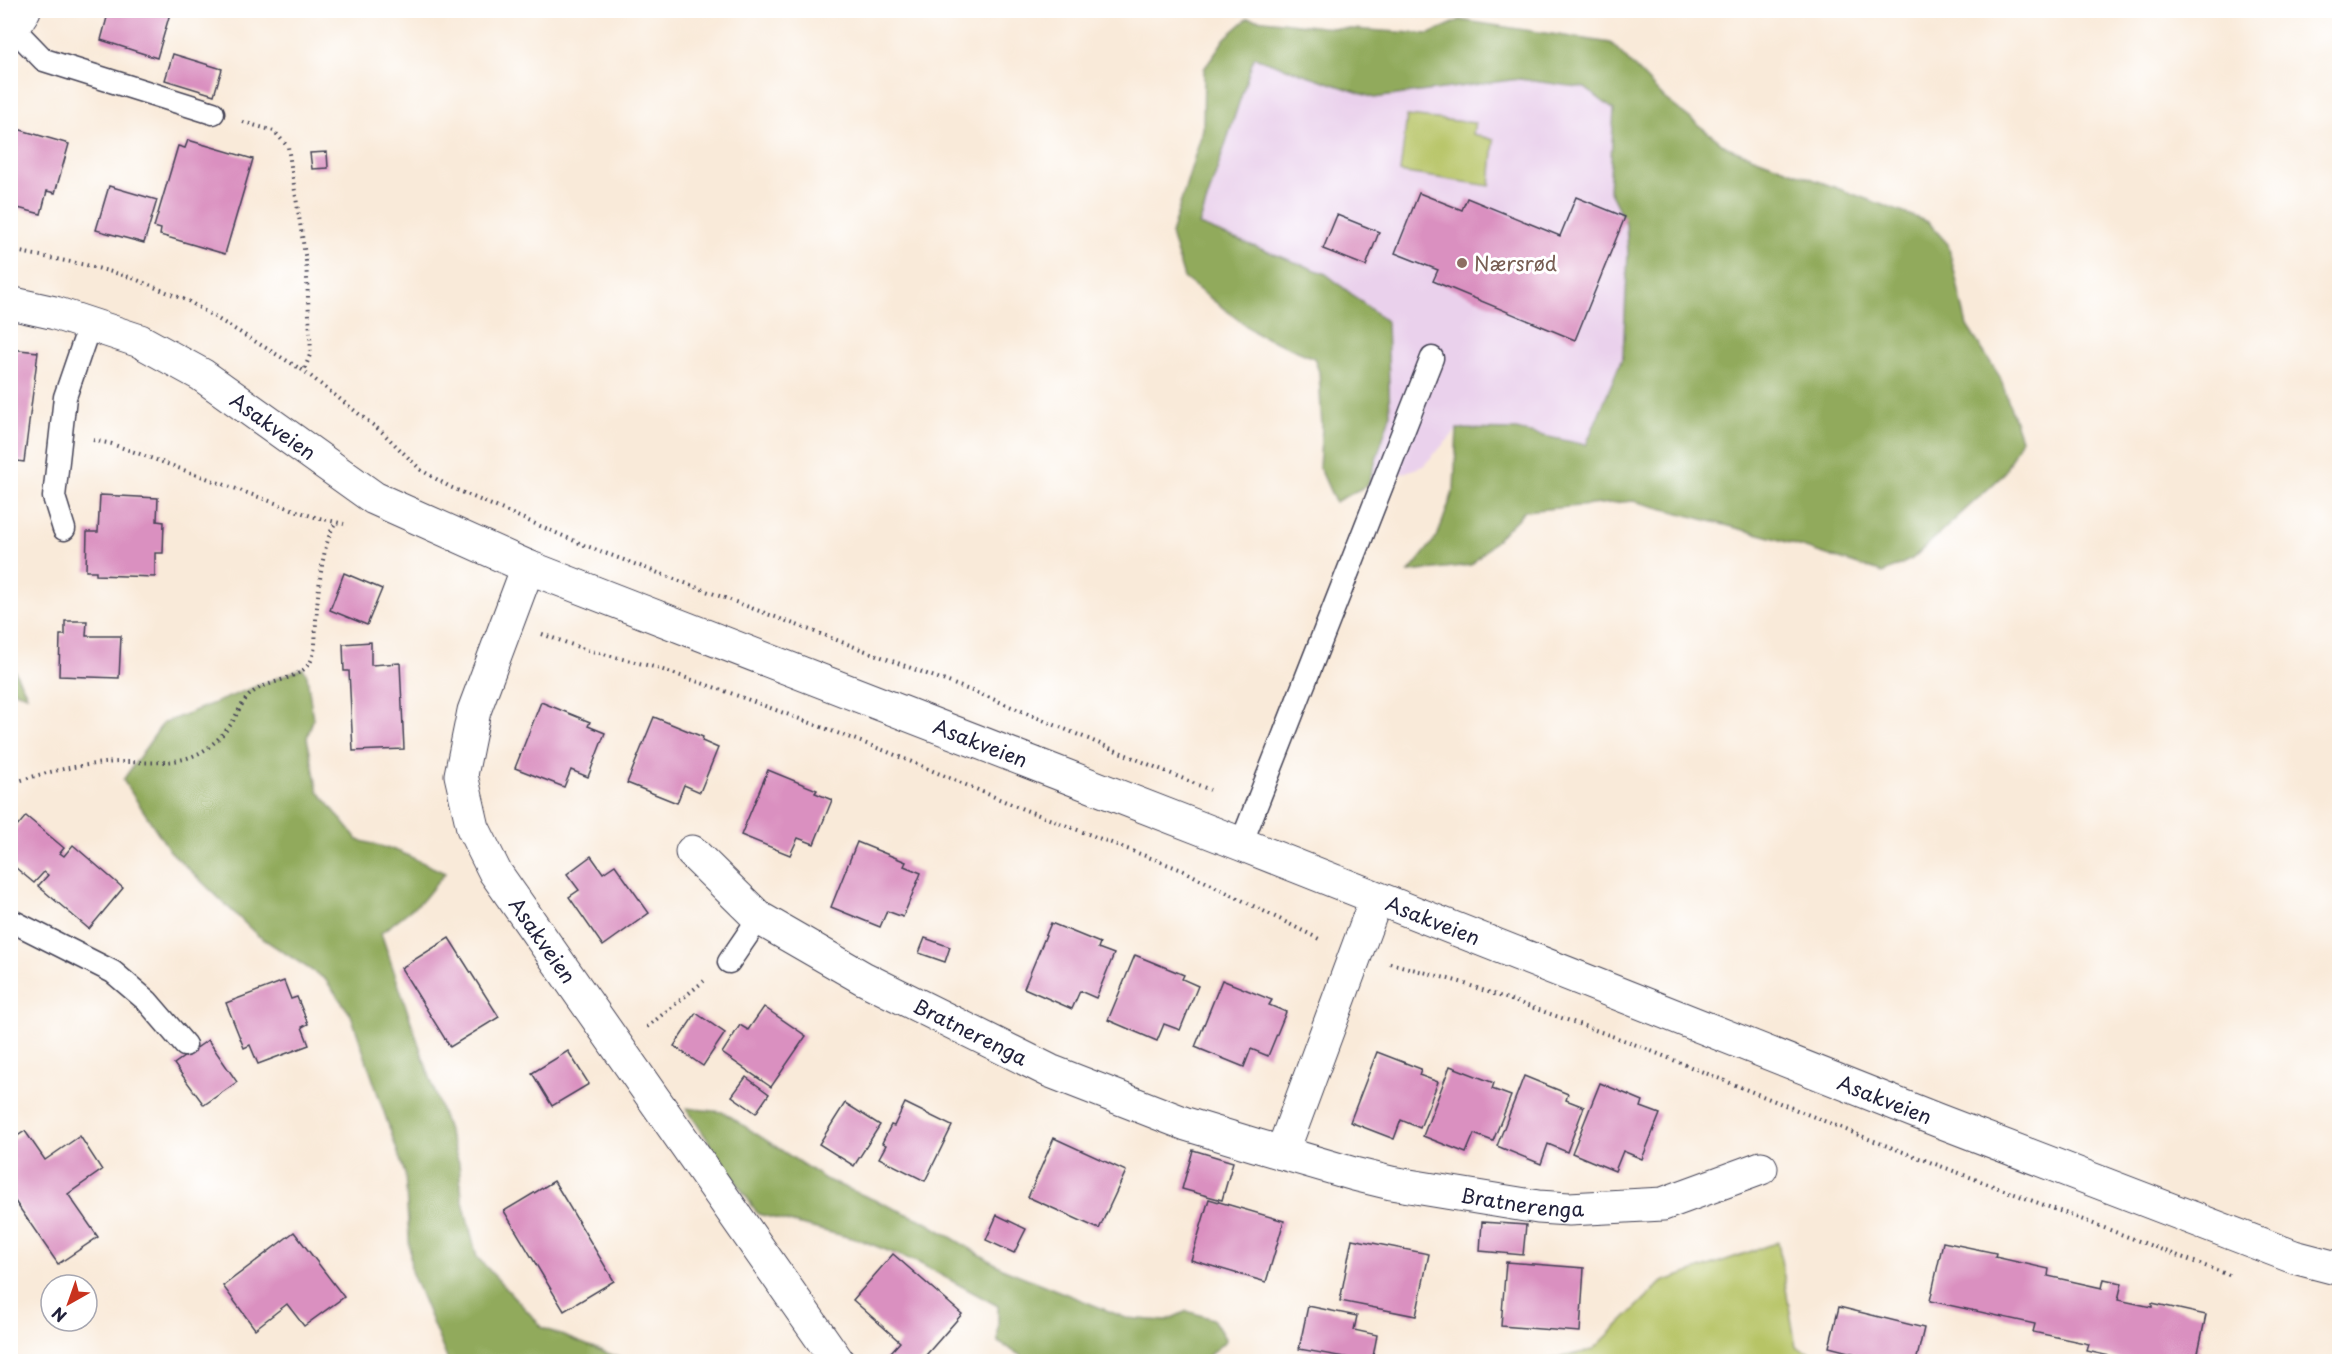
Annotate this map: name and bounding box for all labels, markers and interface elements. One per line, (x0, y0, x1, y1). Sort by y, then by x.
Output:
place label: Nærsrød (1474, 248, 1557, 278)
marker: Nærsrød (1455, 256, 1469, 270)
street label: Asakveien (224, 385, 322, 467)
street label: Asakveien (929, 711, 1032, 775)
street label: Asakveien (1381, 888, 1485, 952)
street label: Asakveien (502, 891, 584, 990)
street label: Bratnerenga (908, 990, 1033, 1073)
street label: Asakveien (1833, 1067, 1936, 1132)
street label: Bratnerenga (1458, 1180, 1585, 1224)
north arrow (39, 1273, 99, 1333)
text: N (46, 1302, 71, 1329)

